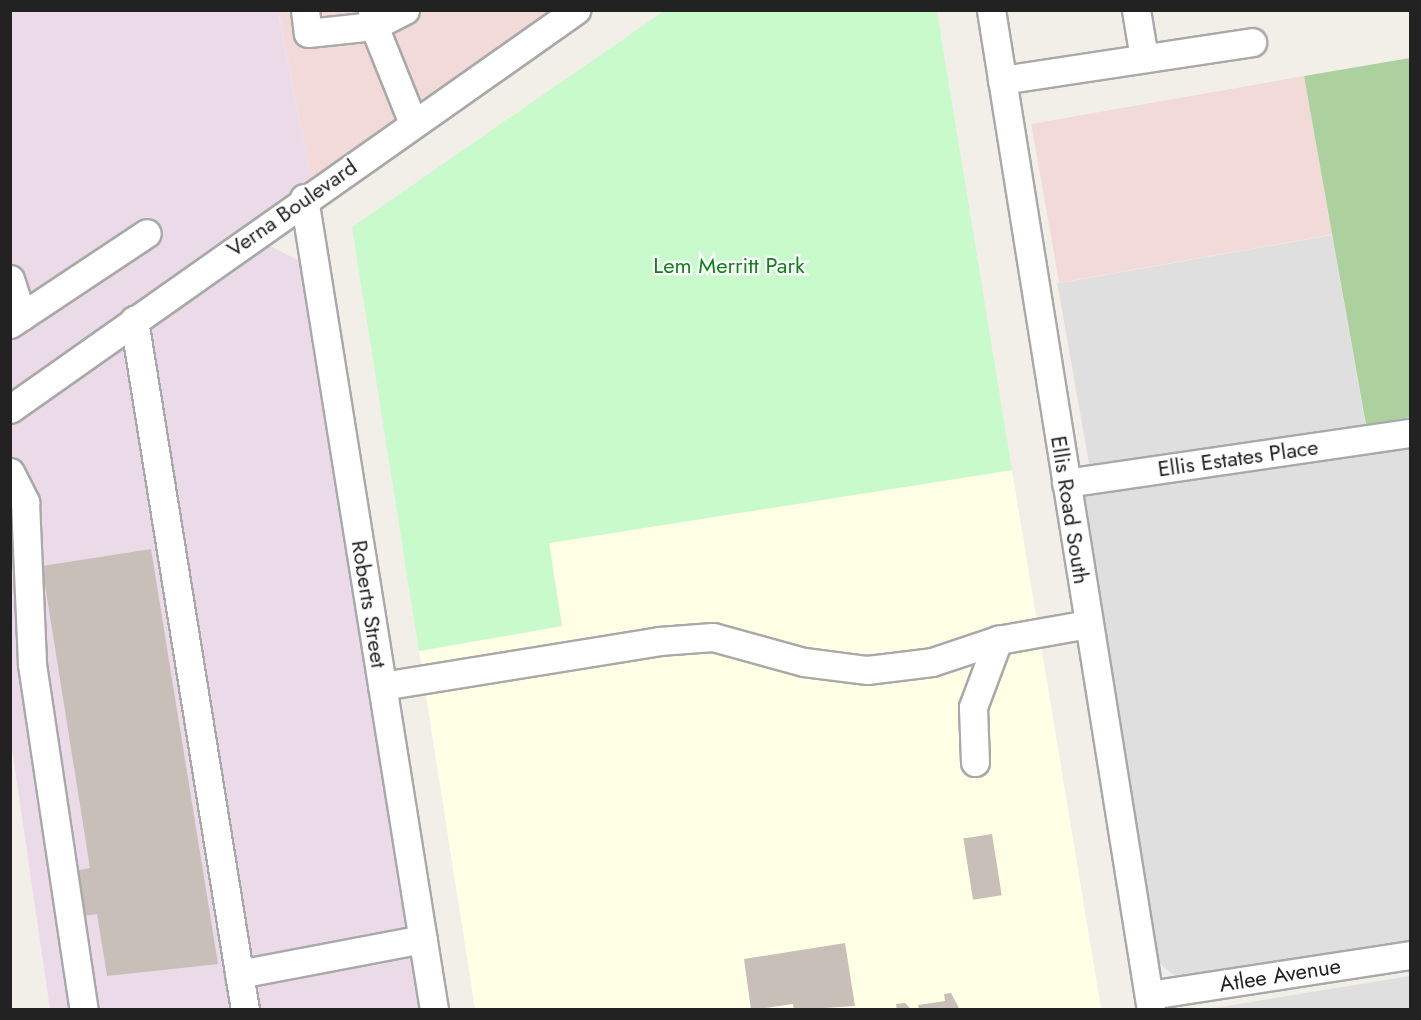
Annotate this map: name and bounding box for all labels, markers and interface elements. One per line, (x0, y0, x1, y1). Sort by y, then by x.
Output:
street label: Verna Boulevard (222, 153, 362, 263)
park label: Lem Merritt Park (653, 253, 805, 279)
street label: Ellis Road South (1045, 434, 1095, 586)
street label: Ellis Estates Place (1156, 434, 1320, 482)
street label: Roberts Street (346, 538, 392, 670)
street label: Atlee Avenue (1217, 952, 1343, 998)

